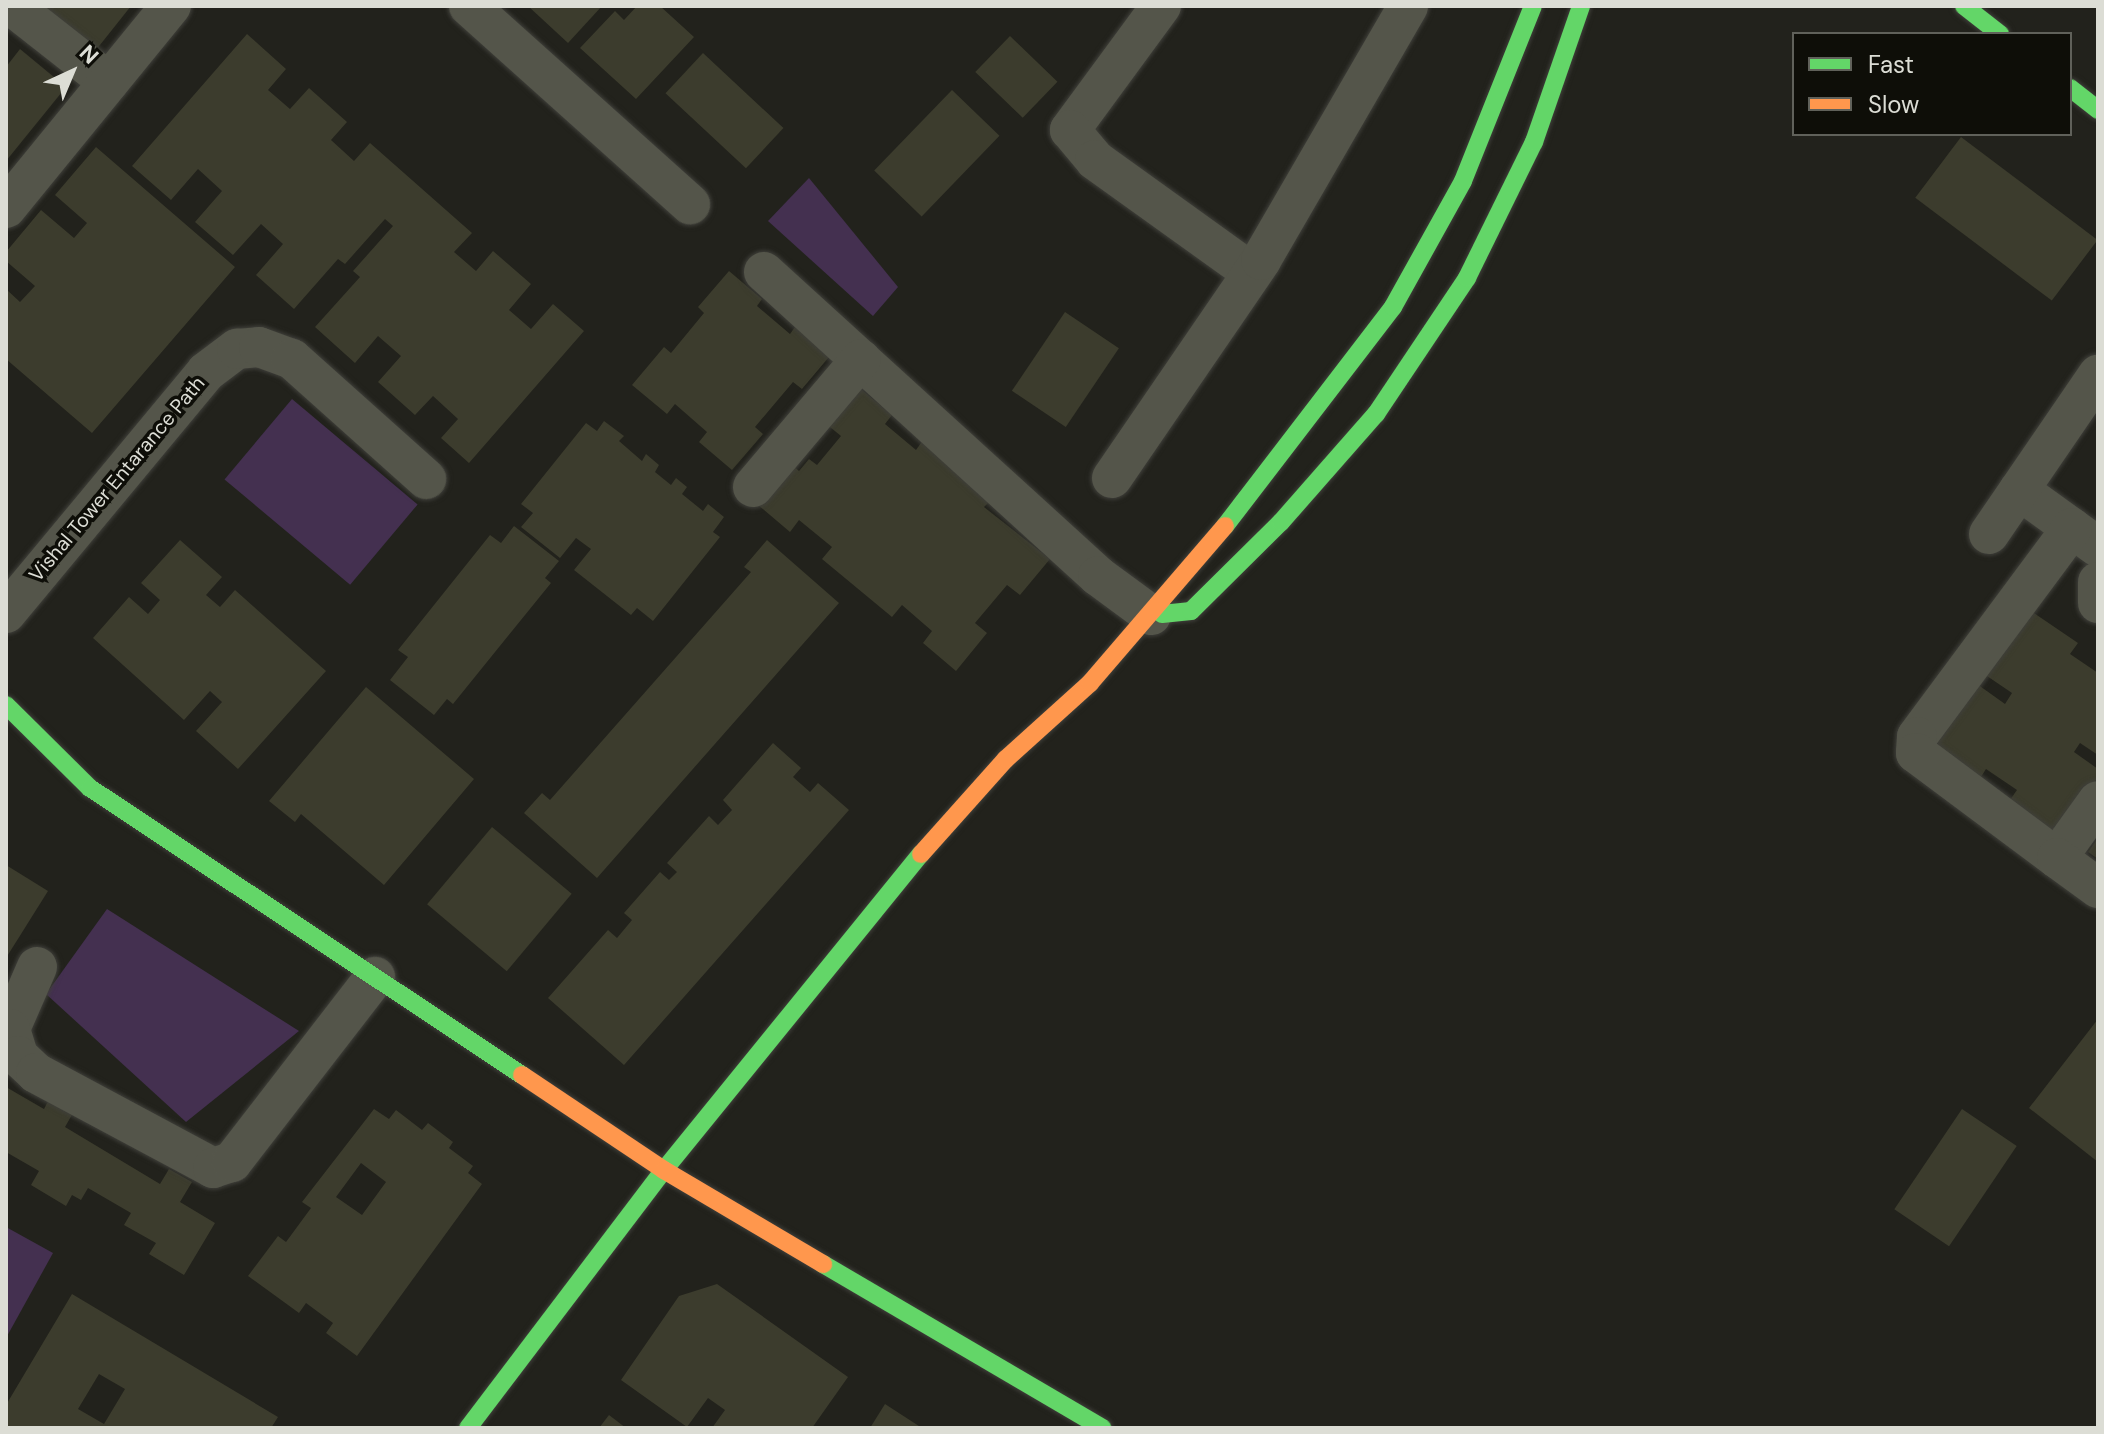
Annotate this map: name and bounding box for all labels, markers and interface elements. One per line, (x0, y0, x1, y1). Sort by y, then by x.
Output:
north arrow (32, 32, 112, 112)
legend (1792, 32, 2072, 136)
text: N (73, 38, 105, 70)
text: Fast (1868, 49, 1914, 80)
text: Slow (1868, 89, 1919, 120)
street label: Vishal Tower Entarance Path (24, 371, 210, 587)

